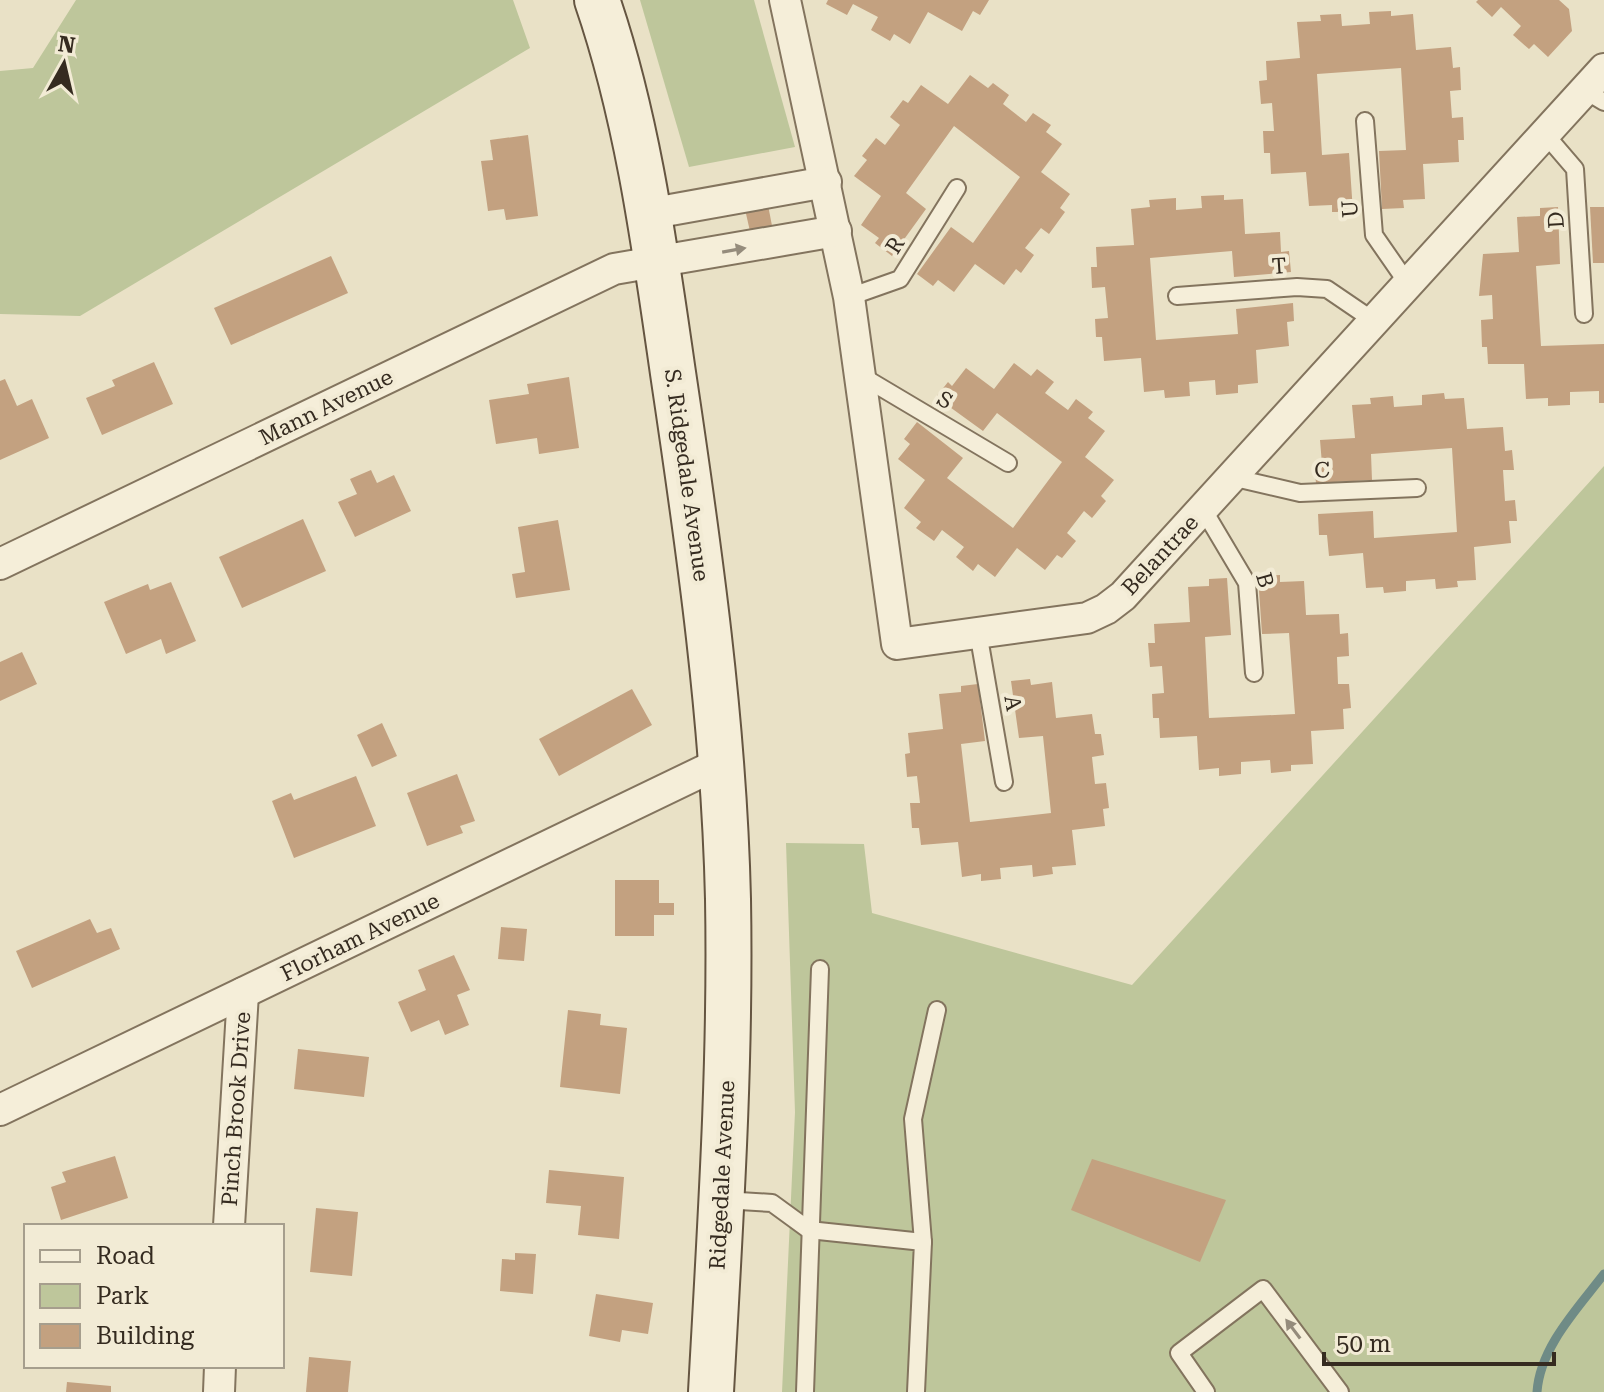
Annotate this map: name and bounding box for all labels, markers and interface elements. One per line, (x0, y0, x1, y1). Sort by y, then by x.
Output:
north arrow (24, 24, 104, 104)
text: N (57, 31, 77, 58)
street label: U (1337, 199, 1363, 219)
street label: D (1543, 211, 1569, 229)
street label: R (880, 232, 910, 258)
one-way arrow (721, 243, 746, 255)
street label: T (1271, 253, 1287, 279)
street label: Mann Avenue (255, 364, 397, 450)
street label: S. Ridgedale Avenue (660, 367, 714, 583)
street label: S (933, 386, 957, 414)
street label: C (1314, 457, 1330, 483)
street label: Belantrae (1117, 510, 1203, 600)
street label: B (1251, 569, 1279, 591)
street label: A (999, 693, 1027, 713)
street label: Florham Avenue (277, 888, 443, 986)
street label: Pinch Brook Drive (217, 1011, 255, 1207)
street label: Ridgedale Avenue (705, 1080, 739, 1270)
legend (24, 1224, 284, 1368)
text: Road (96, 1242, 155, 1270)
text: Park (96, 1282, 149, 1310)
scale bar (1324, 1316, 1554, 1366)
one-way arrow (1286, 1319, 1302, 1340)
text: Building (96, 1322, 194, 1350)
text: 50 m (1336, 1330, 1391, 1358)

